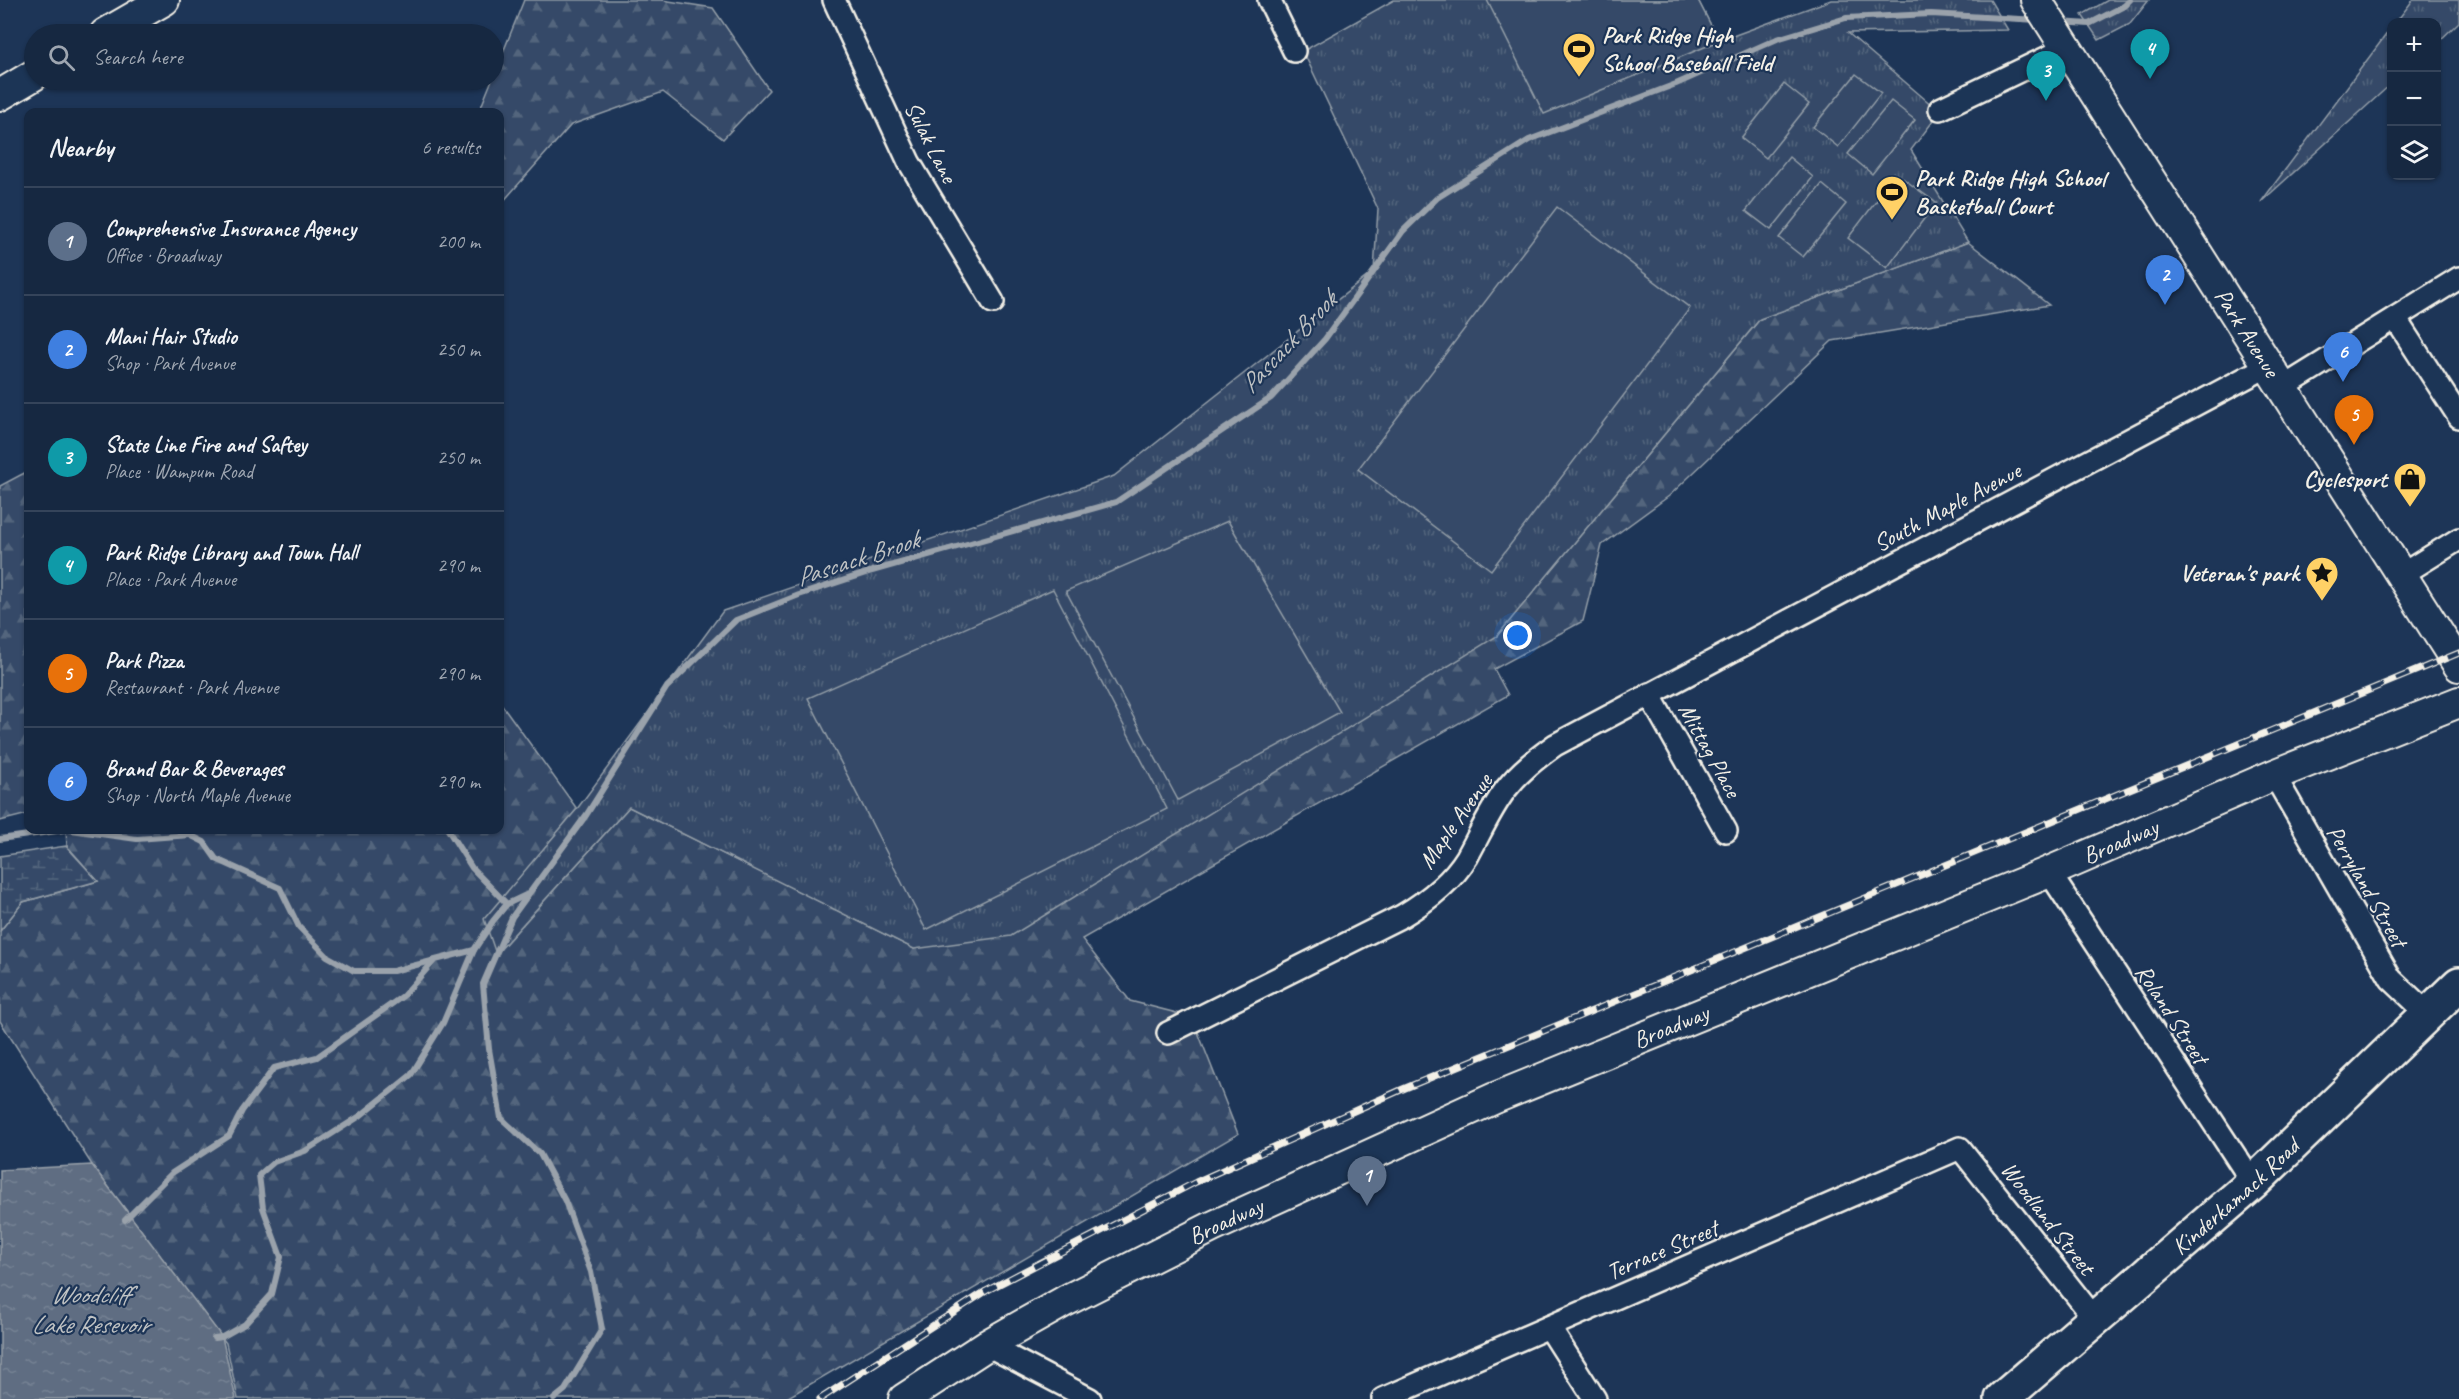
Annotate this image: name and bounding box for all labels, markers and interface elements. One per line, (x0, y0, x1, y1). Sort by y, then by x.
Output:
map controls (2387, 18, 2441, 180)
button: + (2387, 18, 2441, 72)
place label: Park Ridge High School Baseball Field (1602, 20, 1777, 78)
search box (24, 24, 504, 90)
pin: 4 (2130, 29, 2170, 79)
sports icon: Park Ridge High School Baseball Field (1561, 31, 1597, 78)
icon: search (45, 41, 78, 74)
text: Search here (93, 43, 183, 71)
pin: 3 (2026, 51, 2066, 101)
button: − (2387, 72, 2441, 126)
street label: Sulak Lane (898, 96, 965, 190)
button: layers (2387, 126, 2441, 180)
text: Nearby (48, 131, 113, 164)
text: 6 results (421, 135, 480, 160)
place label: Park Ridge High School Basketball Court (1915, 163, 2110, 221)
sports icon: Park Ridge High School Basketball Court (1874, 174, 1910, 221)
text: Comprehensive Insurance Agency (105, 215, 356, 243)
text: 1 (63, 229, 72, 254)
text: 200 m (437, 229, 480, 254)
text: Office · Broadway (105, 243, 221, 268)
pin: 2 (2146, 256, 2184, 305)
water label: Pascack Brook (1233, 281, 1347, 400)
street label: Park Avenue (2208, 283, 2288, 384)
text: Mani Hair Studio (105, 323, 237, 351)
pin: 6 (2324, 332, 2362, 382)
text: 2 (63, 337, 72, 362)
text: 250 m (437, 337, 480, 362)
text: Shop · Park Avenue (105, 351, 235, 376)
pin: 5 (2334, 396, 2374, 445)
text: State Line Fire and Saftey (105, 431, 307, 459)
text: 3 (63, 445, 72, 470)
text: 250 m (437, 445, 480, 470)
street label: South Maple Avenue (1868, 455, 2028, 558)
text: Place · Wampum Road (105, 459, 253, 484)
shop icon: Cyclesport (2392, 461, 2428, 508)
place label: Cyclesport (2304, 464, 2390, 494)
water label: Pascack Brook (792, 521, 928, 594)
text: Park Ridge Library and Town Hall (105, 539, 357, 567)
text: 4 (63, 553, 72, 578)
text: 290 m (437, 553, 480, 578)
place icon: Veteran's park (2304, 555, 2340, 602)
place label: Veteran's park (2180, 558, 2301, 588)
text: Place · Park Avenue (105, 567, 236, 592)
your location (1503, 621, 1532, 650)
text: Park Pizza (105, 647, 183, 675)
text: 5 (63, 661, 72, 686)
text: 290 m (437, 661, 480, 686)
text: Restaurant · Park Avenue (105, 675, 279, 700)
street label: Mittag Place (1672, 698, 1749, 804)
text: Brand Bar & Beverages (105, 755, 284, 783)
street label: Maple Avenue (1411, 766, 1500, 874)
text: 6 (63, 769, 72, 794)
text: 290 m (437, 769, 480, 794)
text: Shop · North Maple Avenue (105, 783, 290, 808)
street label: Broadway (2078, 811, 2164, 871)
street label: Perryland Street (2320, 820, 2415, 955)
street label: Roland Street (2129, 958, 2217, 1072)
street label: Broadway (1628, 997, 1715, 1055)
street label: Kinderkamack Road (2165, 1129, 2308, 1261)
street label: Woodland Street (1995, 1155, 2103, 1282)
pin: 1 (1348, 1156, 1386, 1206)
street label: Broadway (1183, 1190, 1269, 1252)
street label: Terrace Street (1602, 1212, 1725, 1287)
water label: Woodcliff Lake Resevoir (31, 1278, 153, 1341)

